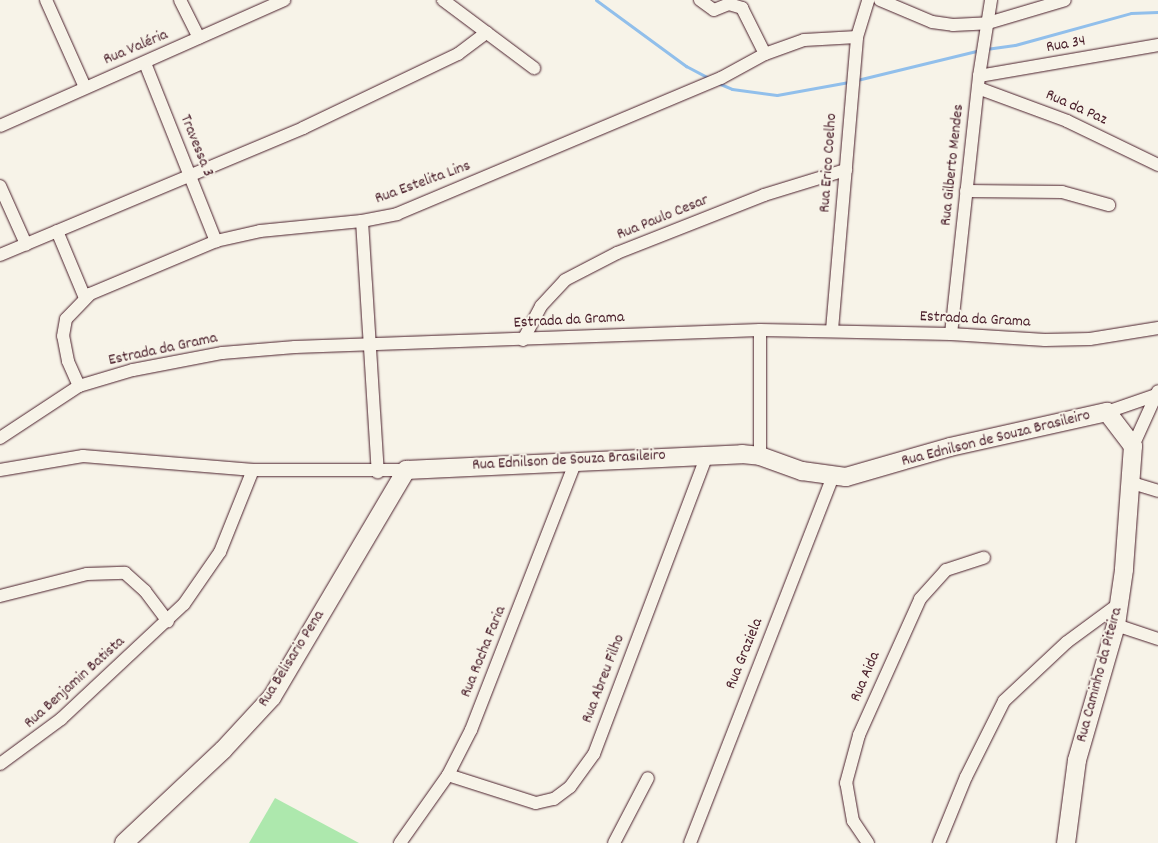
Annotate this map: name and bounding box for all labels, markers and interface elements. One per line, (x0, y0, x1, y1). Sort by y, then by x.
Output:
street label: Rua Valéria (101, 26, 171, 70)
street label: Rua 34 (1045, 32, 1087, 58)
street label: Rua da Paz (1042, 86, 1110, 130)
street label: Rua Gilberto Mendes (937, 103, 969, 227)
street label: Travessa 3 (175, 112, 217, 180)
street label: Rua Erico Coelho (816, 113, 842, 213)
street label: Rua Estelita Lins (373, 157, 473, 209)
street label: Rua Paulo Cesar (614, 191, 712, 245)
street label: Estrada da Grama (919, 308, 1031, 332)
street label: Estrada da Grama (513, 309, 625, 333)
street label: Estrada da Grama (107, 329, 219, 371)
street label: Rua Ednilson de Souza Brasileiro (900, 406, 1092, 472)
street label: Rua Ednilson de Souza Brasileiro (472, 446, 666, 476)
street label: Rua Rocha Faria (457, 604, 511, 700)
street label: Rua Caminho da Piteira (1073, 605, 1127, 745)
street label: Rua Belisario Pena (255, 607, 329, 711)
street label: Rua Graziela (722, 616, 768, 692)
street label: Rua Abreu Filho (578, 632, 630, 726)
street label: Rua Benjamin Batista (21, 633, 129, 733)
street label: Rua Aida (847, 649, 885, 705)

